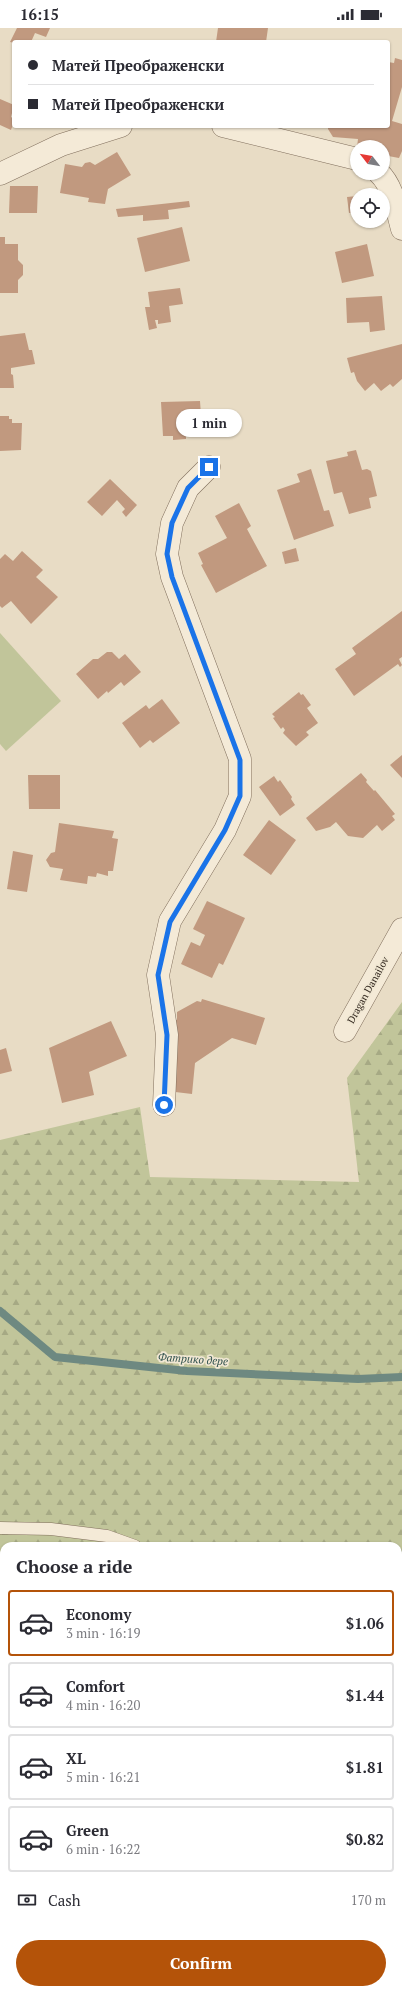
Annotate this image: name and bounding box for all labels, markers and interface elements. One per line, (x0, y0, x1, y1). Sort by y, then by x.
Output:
text: 16:15 (20, 4, 59, 24)
text: Матей Преображенски (52, 55, 224, 75)
text: Матей Преображенски (52, 94, 224, 114)
north arrow (350, 140, 390, 180)
map controls (350, 140, 390, 228)
button: locate (350, 188, 390, 228)
callout: 1 min (176, 409, 242, 437)
text: 1 min (191, 414, 227, 432)
route end (200, 458, 218, 476)
street label: Dragan Danailov (344, 954, 392, 1026)
route start (155, 1096, 173, 1114)
water label: Фатрико дере (157, 1350, 229, 1368)
text: Choose a ride (16, 1554, 132, 1578)
text: Economy (66, 1604, 131, 1624)
icon: car (18, 1605, 54, 1641)
text: $1.06 (346, 1613, 384, 1633)
text: 3 min · 16:19 (66, 1624, 140, 1642)
text: Comfort (66, 1676, 125, 1696)
icon: car (18, 1677, 54, 1713)
text: $1.44 (346, 1685, 384, 1705)
text: 4 min · 16:20 (66, 1696, 140, 1714)
text: XL (66, 1748, 86, 1768)
icon: car (18, 1749, 54, 1785)
text: $1.81 (346, 1757, 384, 1777)
text: 5 min · 16:21 (66, 1768, 140, 1786)
text: Green (66, 1820, 109, 1840)
icon: car (18, 1821, 54, 1857)
text: $0.82 (346, 1829, 384, 1849)
text: 6 min · 16:22 (66, 1840, 140, 1858)
icon: cash (16, 1889, 38, 1911)
text: Cash (48, 1890, 81, 1910)
text: 170 m (351, 1891, 386, 1909)
button: Confirm (16, 1940, 386, 1986)

